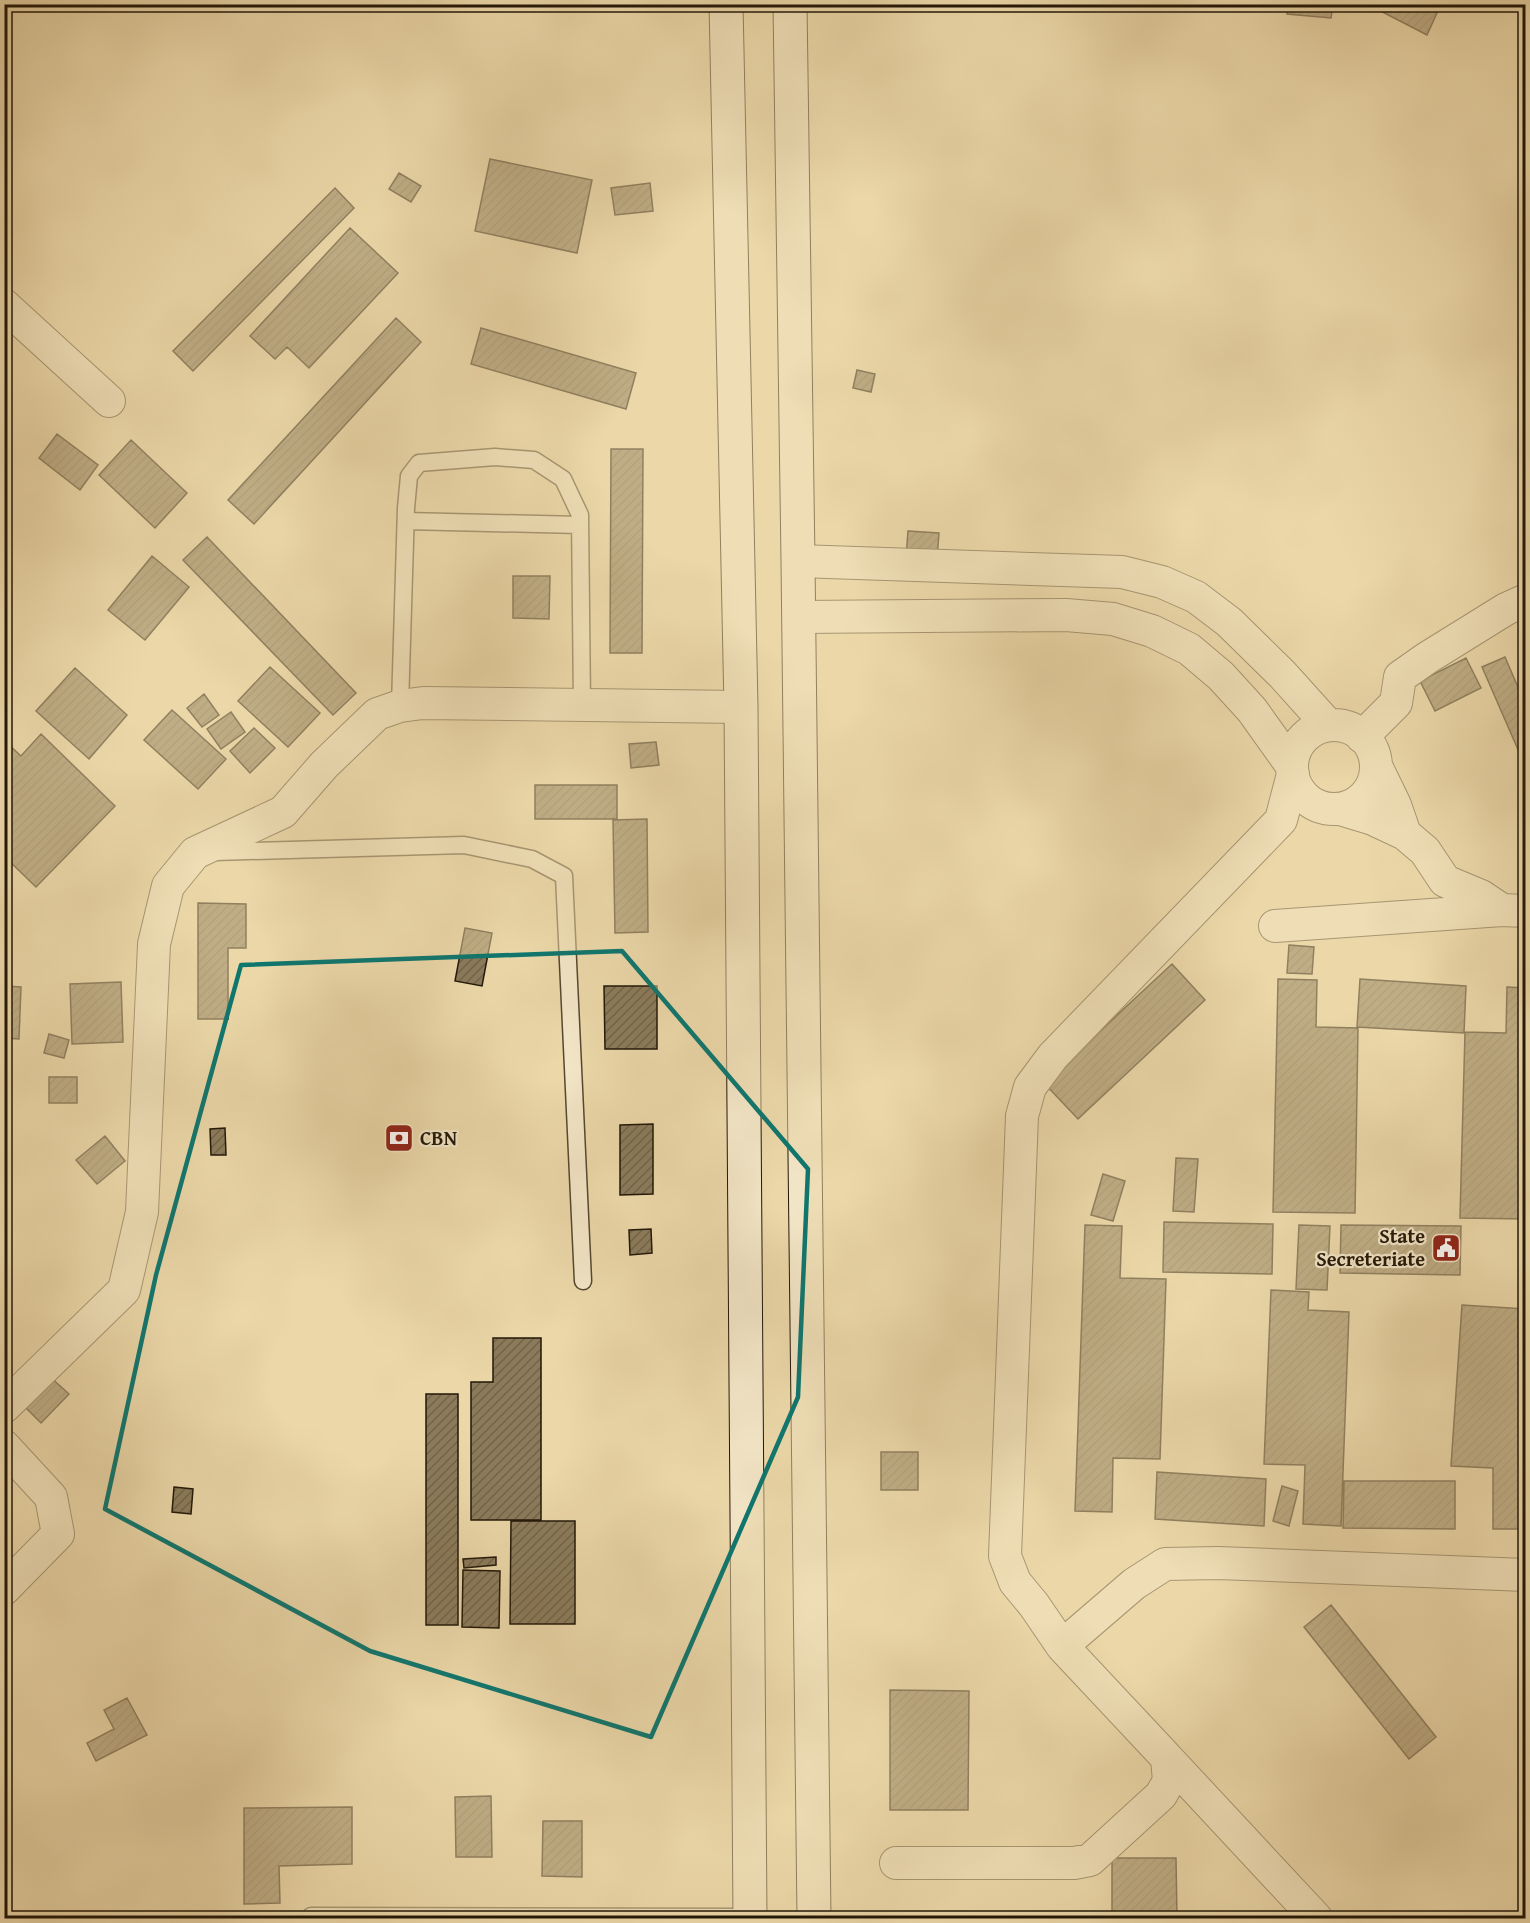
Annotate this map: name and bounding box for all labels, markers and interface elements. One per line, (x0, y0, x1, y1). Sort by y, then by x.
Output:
bank icon: CBN (383, 1122, 415, 1154)
place label: CBN (420, 1123, 457, 1152)
place label: State Secreteriate (1316, 1221, 1425, 1273)
public building icon: State Secreteriate (1430, 1232, 1462, 1264)

